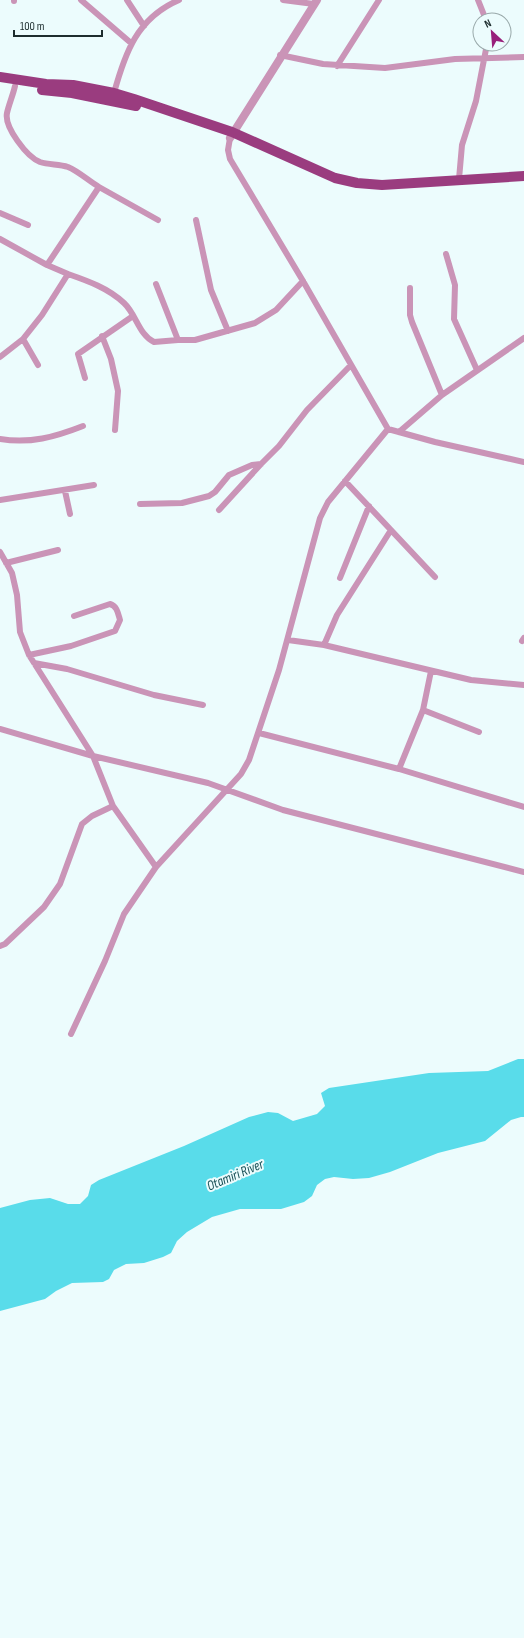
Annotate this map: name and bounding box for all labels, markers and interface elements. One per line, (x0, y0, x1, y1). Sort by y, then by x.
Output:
scale bar (14, 12, 102, 38)
north arrow (472, 12, 512, 52)
text: N (482, 16, 493, 31)
text: 100 m (20, 19, 45, 34)
water label: Otamiri River (204, 1155, 267, 1195)

